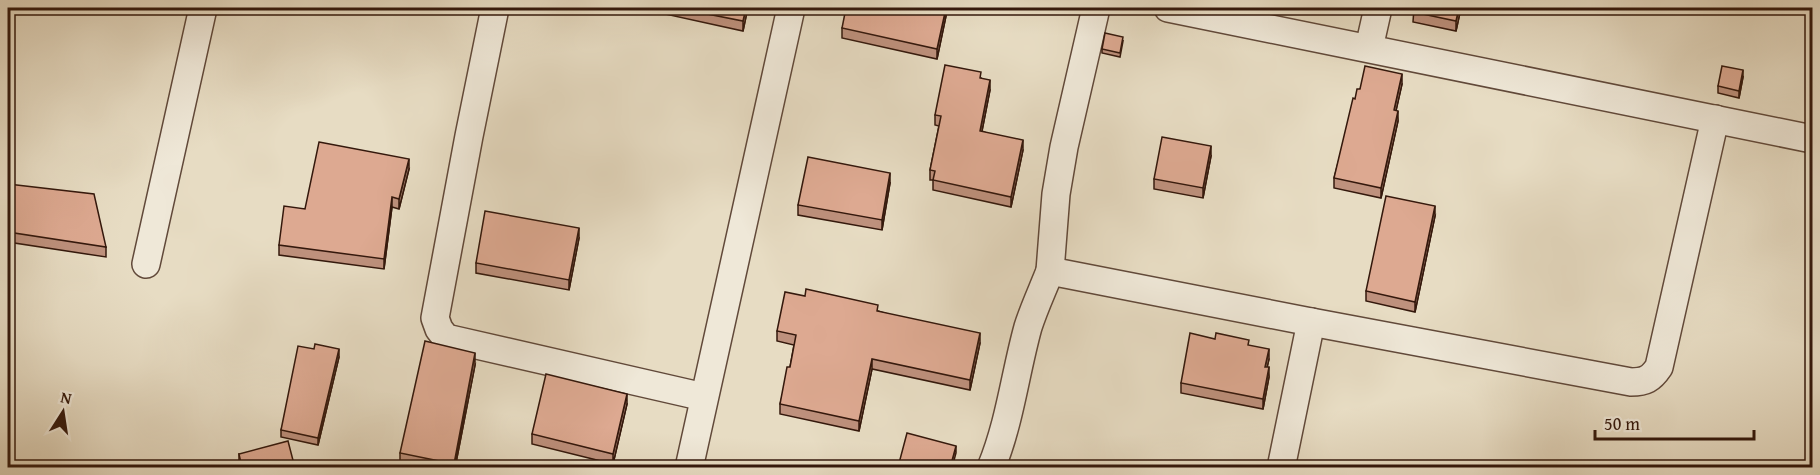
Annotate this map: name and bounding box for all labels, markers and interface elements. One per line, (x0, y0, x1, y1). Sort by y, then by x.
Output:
north arrow (33, 382, 93, 442)
text: N (58, 384, 74, 410)
scale bar (1595, 403, 1754, 441)
text: 50 m (1604, 410, 1640, 437)

